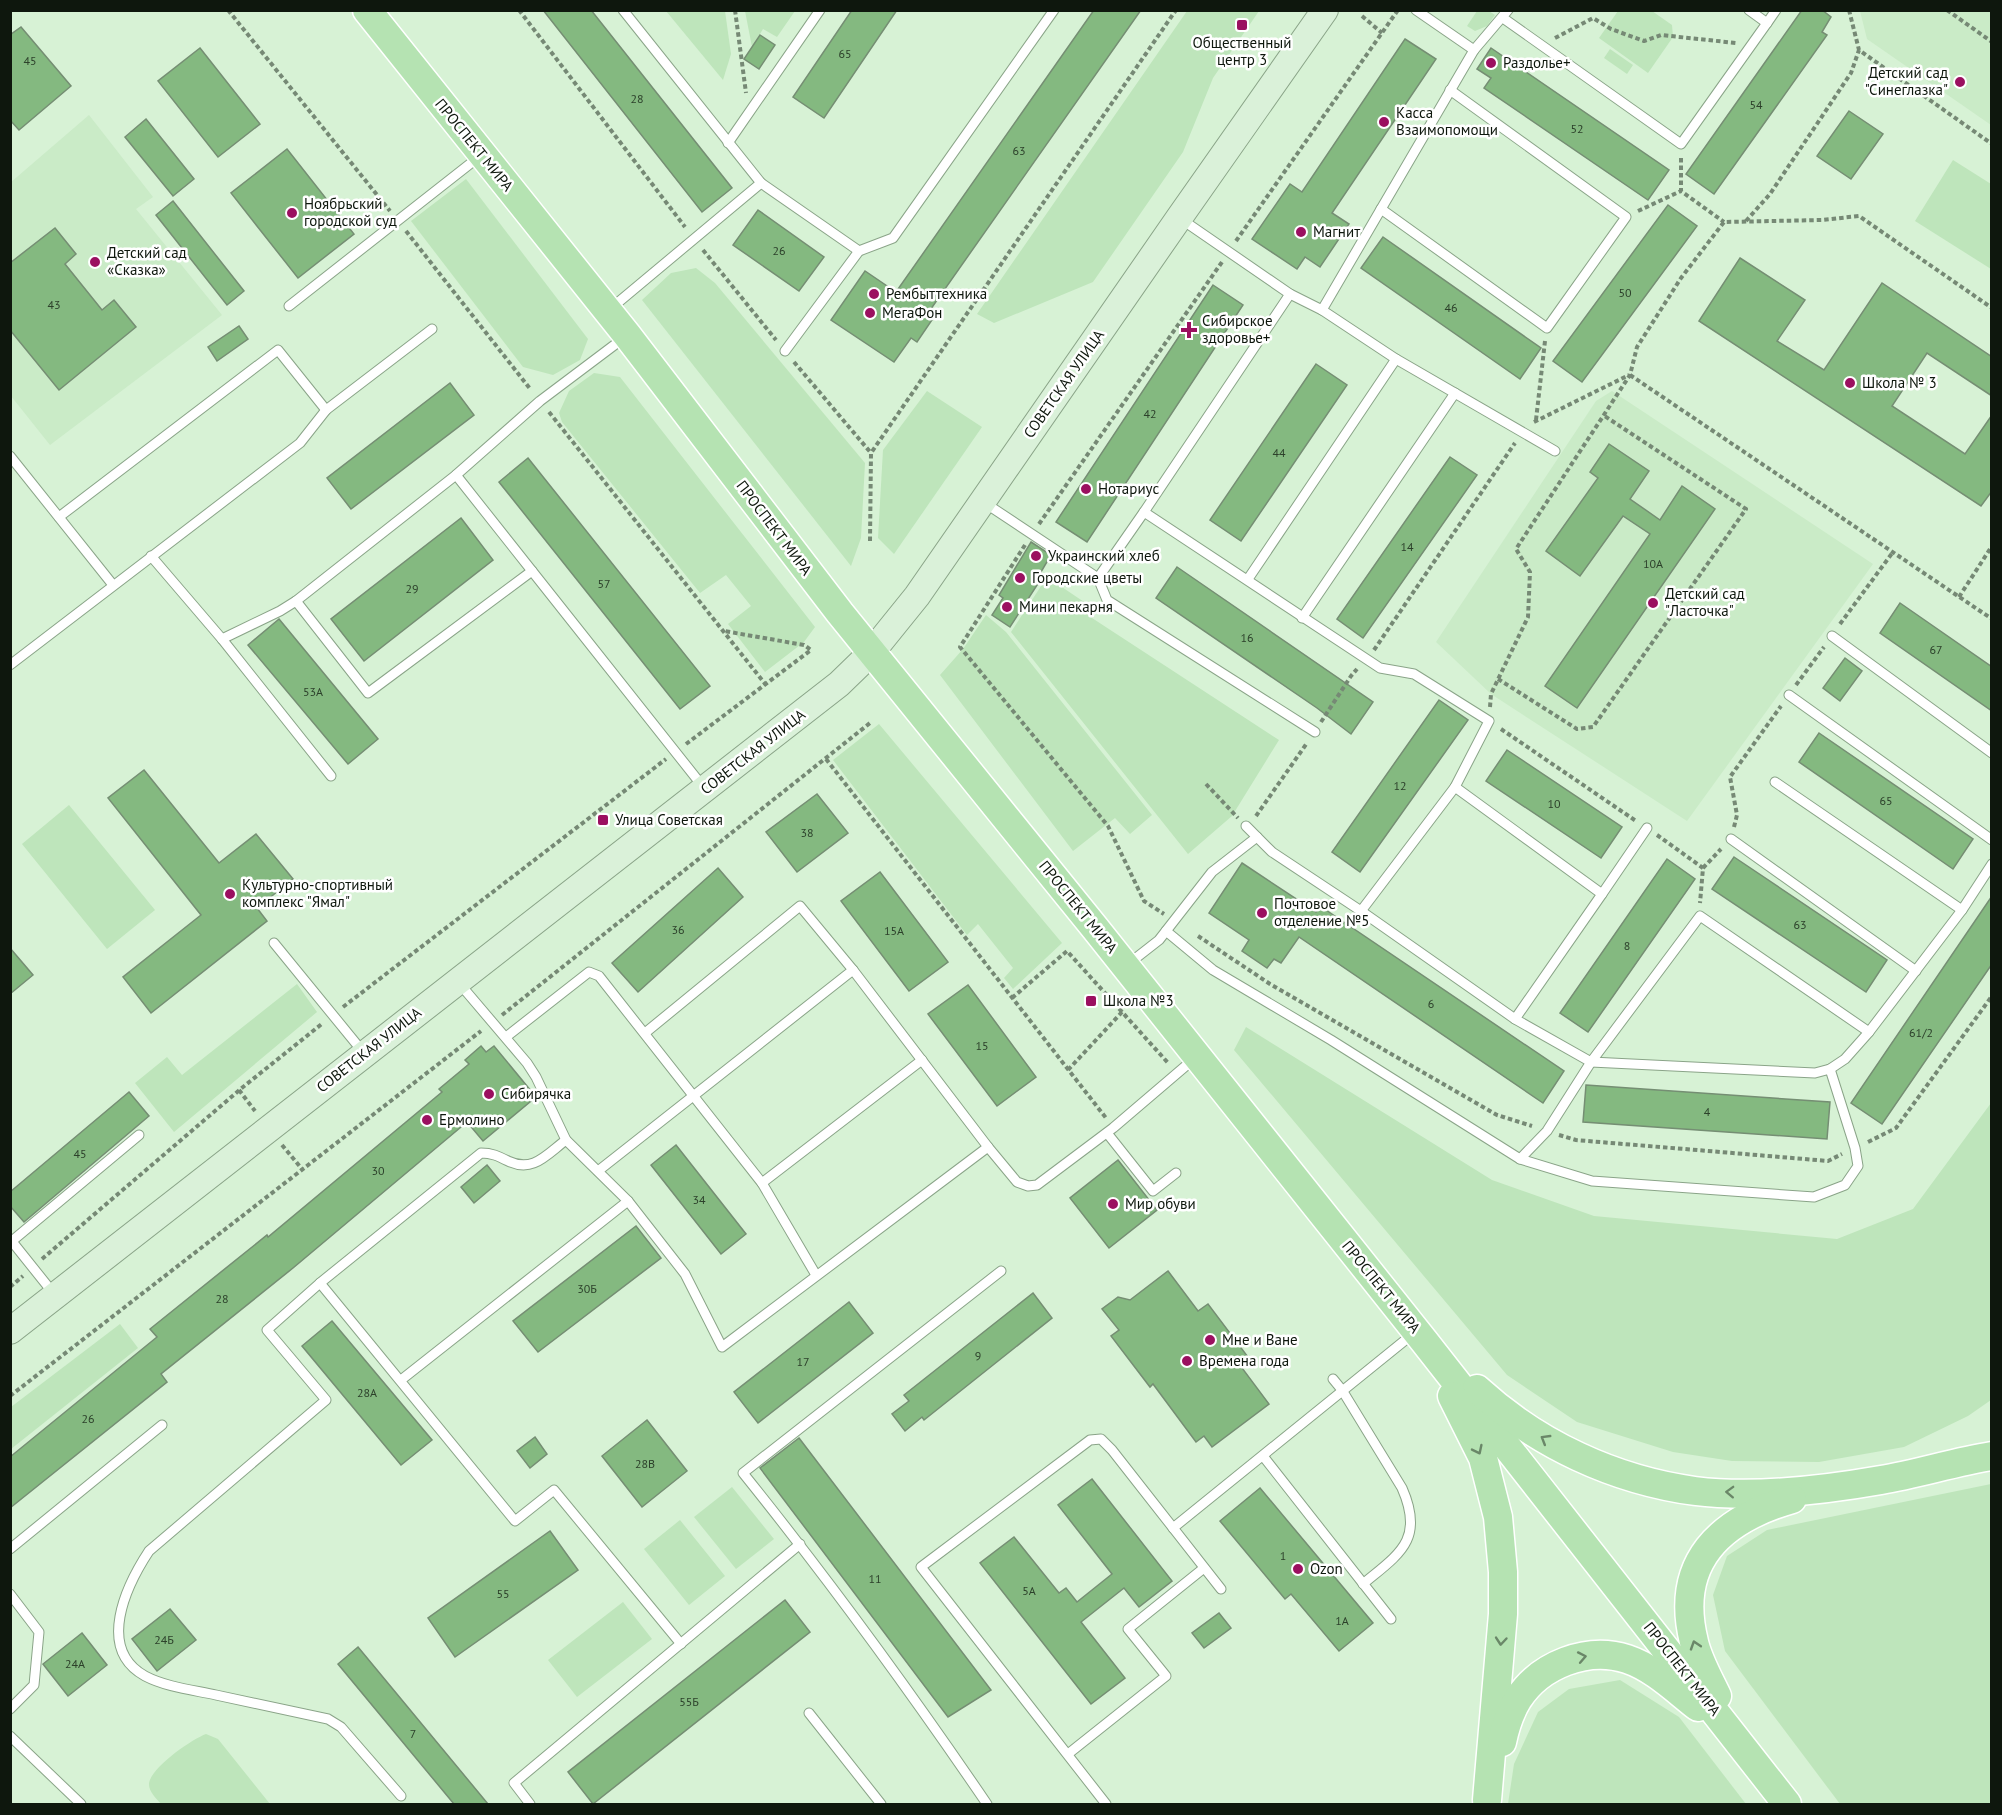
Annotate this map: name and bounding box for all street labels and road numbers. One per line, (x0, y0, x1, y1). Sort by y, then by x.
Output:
street label: ПРОСПЕКТ МИРА (431, 94, 518, 195)
street label: СОВЕТСКАЯ УЛИЦА (1019, 326, 1108, 442)
street label: ПРОСПЕКТ МИРА (733, 477, 816, 579)
street label: СОВЕТСКАЯ УЛИЦА (696, 705, 809, 798)
street label: ПРОСПЕКТ МИРА (1035, 856, 1122, 957)
street label: СОВЕТСКАЯ УЛИЦА (312, 1003, 425, 1096)
street label: ПРОСПЕКТ МИРА (1338, 1236, 1425, 1337)
street label: ПРОСПЕКТ МИРА (1640, 1618, 1725, 1720)

